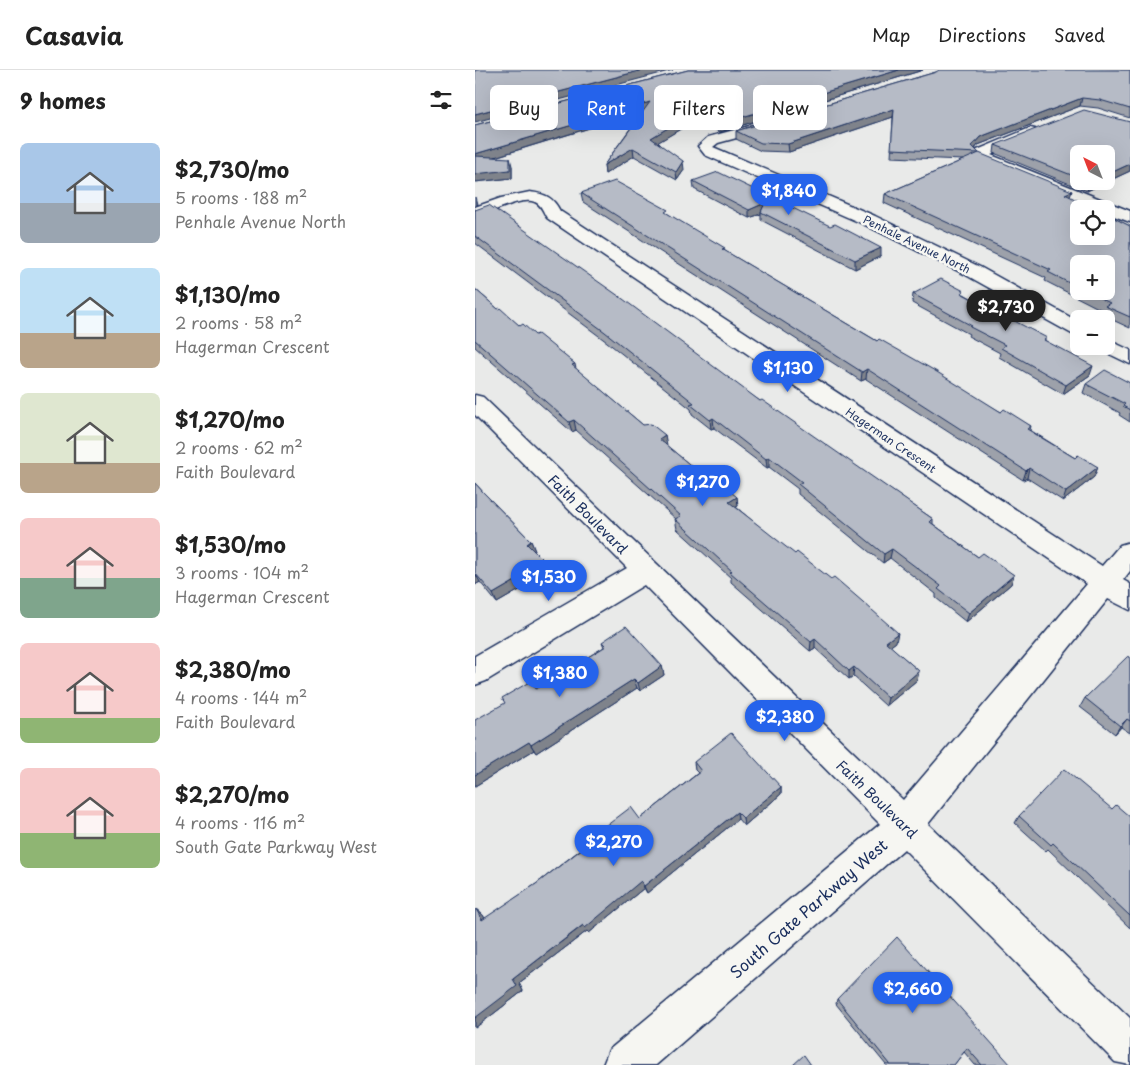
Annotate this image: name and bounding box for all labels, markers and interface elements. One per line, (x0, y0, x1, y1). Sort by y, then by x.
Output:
text: Casavia (25, 17, 123, 53)
text: Map (872, 21, 910, 48)
text: Directions (938, 21, 1026, 48)
text: Saved (1054, 21, 1105, 48)
text: 9 homes (20, 84, 106, 116)
chip: Buy (490, 85, 558, 130)
chip: Rent (568, 85, 644, 130)
chip: Filters (654, 85, 743, 130)
chip: New (753, 85, 827, 130)
icon: filters (427, 86, 455, 114)
north arrow (1070, 145, 1115, 190)
map controls (1070, 145, 1115, 355)
text: $2,730/mo (175, 153, 289, 185)
icon: home (60, 163, 120, 223)
pin: $1,840 (748, 174, 830, 216)
text: $1,840 (762, 178, 816, 202)
text: 5 rooms · 188 m² (175, 185, 307, 209)
button: locate (1070, 200, 1115, 245)
text: Penhale Avenue North (175, 209, 346, 233)
street label: Penhale Avenue North (860, 211, 974, 277)
button: + (1070, 255, 1115, 300)
text: $1,130/mo (175, 278, 280, 310)
icon: home (60, 288, 120, 348)
pin: $2,730 (965, 290, 1047, 332)
text: $2,730 (978, 294, 1034, 318)
text: 2 rooms · 58 m² (175, 310, 302, 334)
button: − (1070, 310, 1115, 355)
text: Hagerman Crescent (175, 334, 330, 358)
pin: $1,130 (747, 350, 829, 393)
text: $1,130 (763, 355, 813, 379)
text: $1,270/mo (175, 403, 285, 435)
street label: Hagerman Crescent (842, 403, 940, 477)
icon: home (60, 413, 120, 473)
text: 2 rooms · 62 m² (175, 435, 303, 459)
text: Faith Boulevard (175, 459, 295, 483)
pin: $1,270 (662, 464, 744, 507)
street label: Faith Boulevard (543, 469, 633, 559)
text: $1,270 (676, 469, 730, 493)
text: $1,530/mo (175, 528, 286, 560)
icon: home (60, 538, 120, 598)
text: 3 rooms · 104 m² (175, 560, 309, 584)
pin: $1,530 (508, 560, 590, 602)
text: $1,530 (522, 564, 576, 588)
text: Hagerman Crescent (175, 584, 330, 608)
text: $2,380/mo (175, 653, 291, 685)
pin: $1,380 (519, 656, 601, 698)
text: $1,380 (533, 660, 587, 684)
icon: home (60, 663, 120, 723)
text: 4 rooms · 144 m² (175, 685, 307, 709)
pin: $2,380 (744, 700, 826, 742)
text: $2,380 (756, 704, 814, 728)
text: Faith Boulevard (175, 709, 295, 733)
street label: Faith Boulevard (832, 755, 922, 843)
text: $2,270/mo (175, 778, 289, 810)
icon: home (60, 788, 120, 848)
text: 4 rooms · 116 m² (175, 810, 305, 834)
pin: $2,270 (573, 824, 655, 867)
text: $2,270 (586, 829, 642, 853)
street label: South Gate Parkway West (724, 833, 892, 983)
text: South Gate Parkway West (175, 834, 377, 858)
pin: $2,660 (872, 972, 954, 1014)
text: $2,660 (884, 976, 942, 1000)

